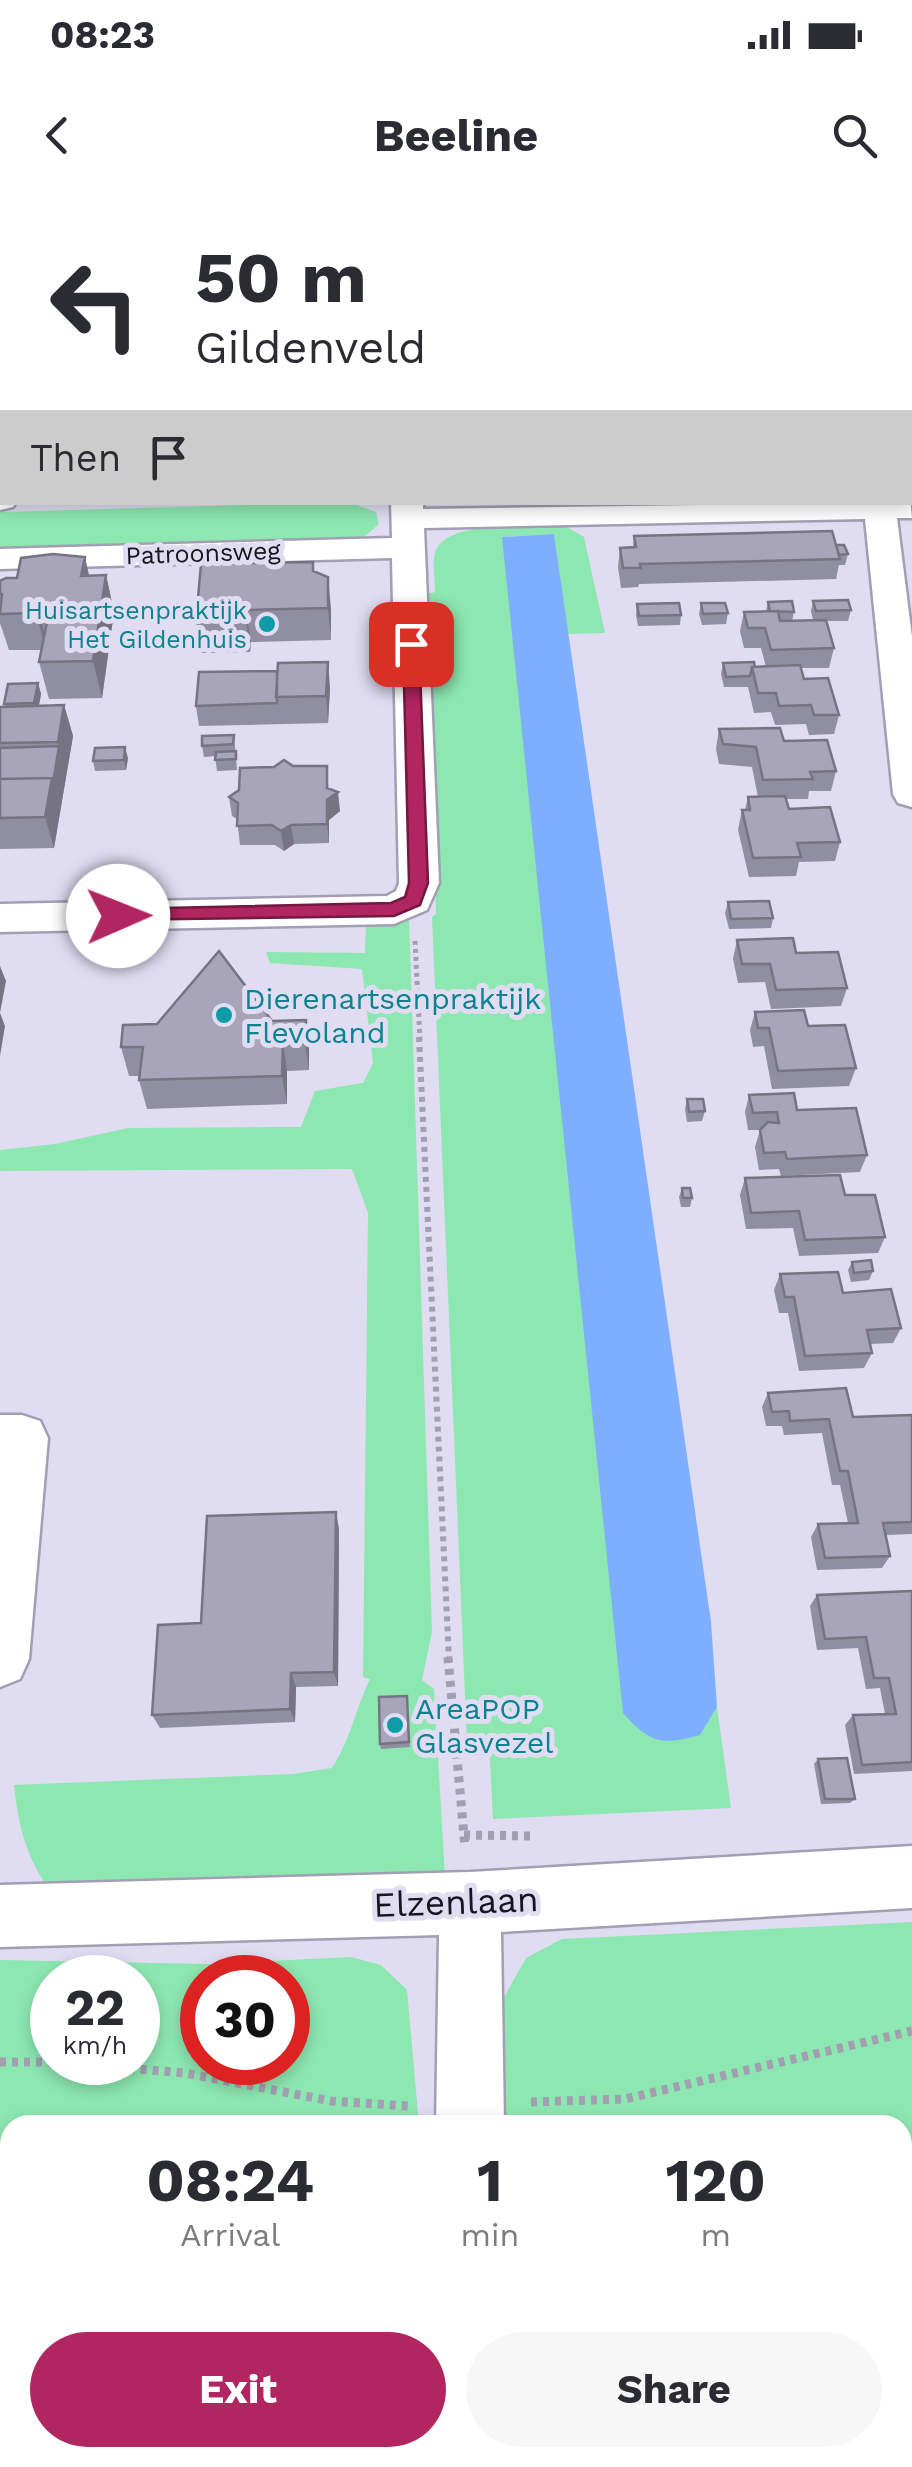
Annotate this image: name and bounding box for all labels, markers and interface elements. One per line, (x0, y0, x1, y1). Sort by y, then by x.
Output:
text: 08:23 (50, 13, 155, 57)
icon: back (30, 108, 85, 163)
icon: search (827, 108, 882, 163)
text: Beeline (374, 109, 538, 162)
text: 50 m (195, 237, 367, 319)
icon: left (30, 240, 160, 370)
text: Gildenveld (195, 321, 426, 374)
icon: arrive (141, 430, 196, 485)
text: Then (30, 436, 121, 480)
street label: Patroonsweg (125, 536, 282, 570)
place label: Huisartsenpraktijk Het Gildenhuis (25, 596, 247, 654)
pin (369, 602, 454, 687)
marker: Huisartsenpraktijk Het Gildenhuis (256, 613, 278, 635)
icon: arrive (384, 617, 439, 672)
position arrow (66, 864, 170, 968)
place label: Dierenartsenpraktijk Flevoland (244, 981, 541, 1050)
marker: Dierenartsenpraktijk Flevoland (213, 1004, 235, 1026)
place label: AreaPOP Glasvezel (415, 1691, 553, 1760)
marker: AreaPOP Glasvezel (384, 1714, 406, 1736)
street label: Elzenlaan (373, 1878, 539, 1926)
speed limit sign: 30 (180, 1955, 310, 2085)
text: 22 (65, 1978, 125, 2037)
text: km/h (63, 2031, 127, 2060)
text: 08:24 (146, 2145, 314, 2216)
text: 1 (477, 2145, 503, 2216)
text: 120 (666, 2145, 766, 2216)
text: Arrival (180, 2216, 280, 2254)
text: min (461, 2216, 519, 2254)
text: m (700, 2216, 731, 2254)
button: Exit (30, 2332, 446, 2447)
button: Share (466, 2332, 882, 2447)

